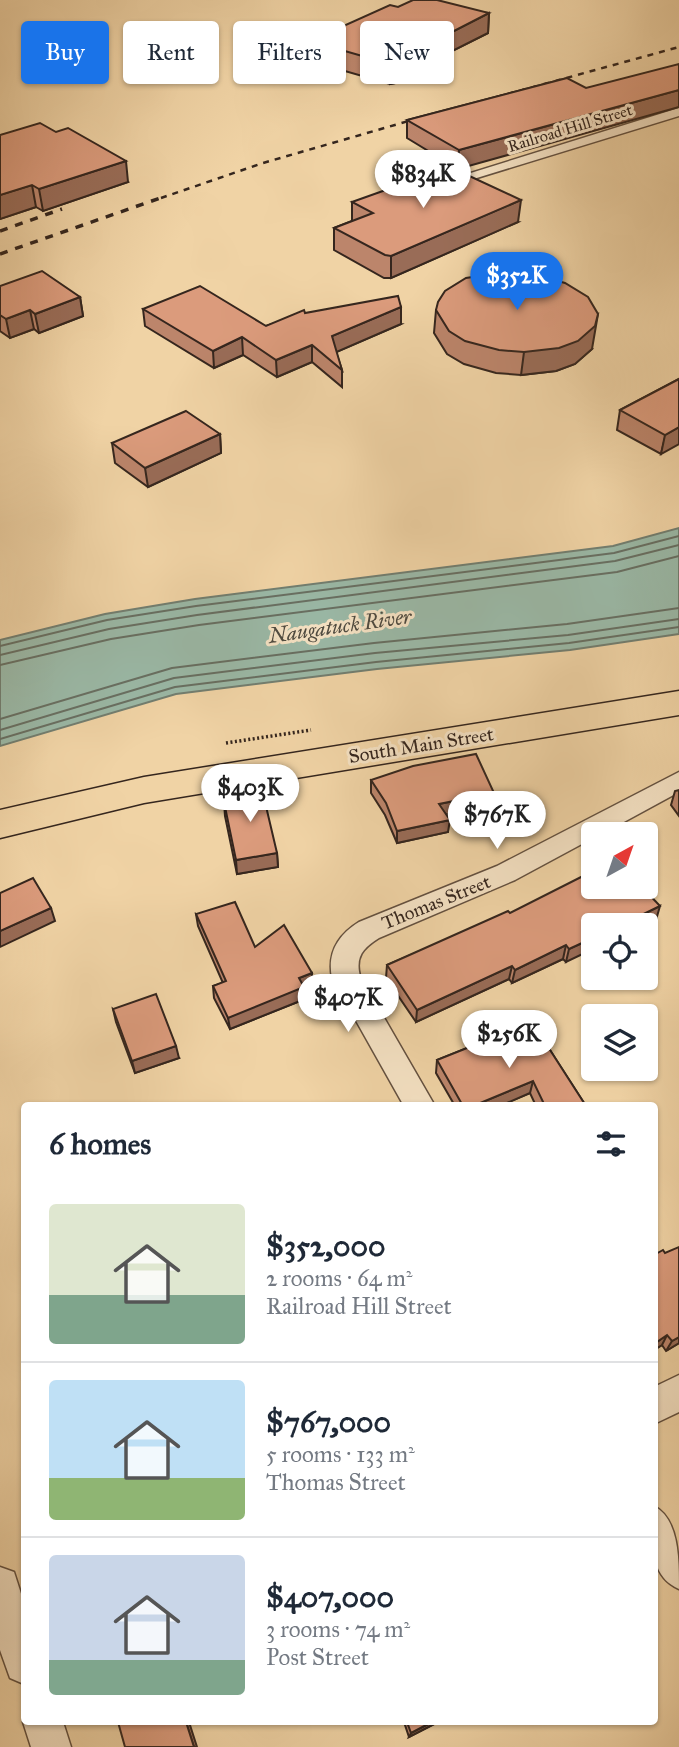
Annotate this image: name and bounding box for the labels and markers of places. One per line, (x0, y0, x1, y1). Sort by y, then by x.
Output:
pin: $834K (374, 150, 472, 210)
pin: $352K (468, 252, 566, 312)
pin: $403K (201, 764, 299, 824)
pin: $767K (448, 792, 546, 851)
pin: $407K (299, 974, 397, 1034)
pin: $256K (460, 1010, 558, 1070)

